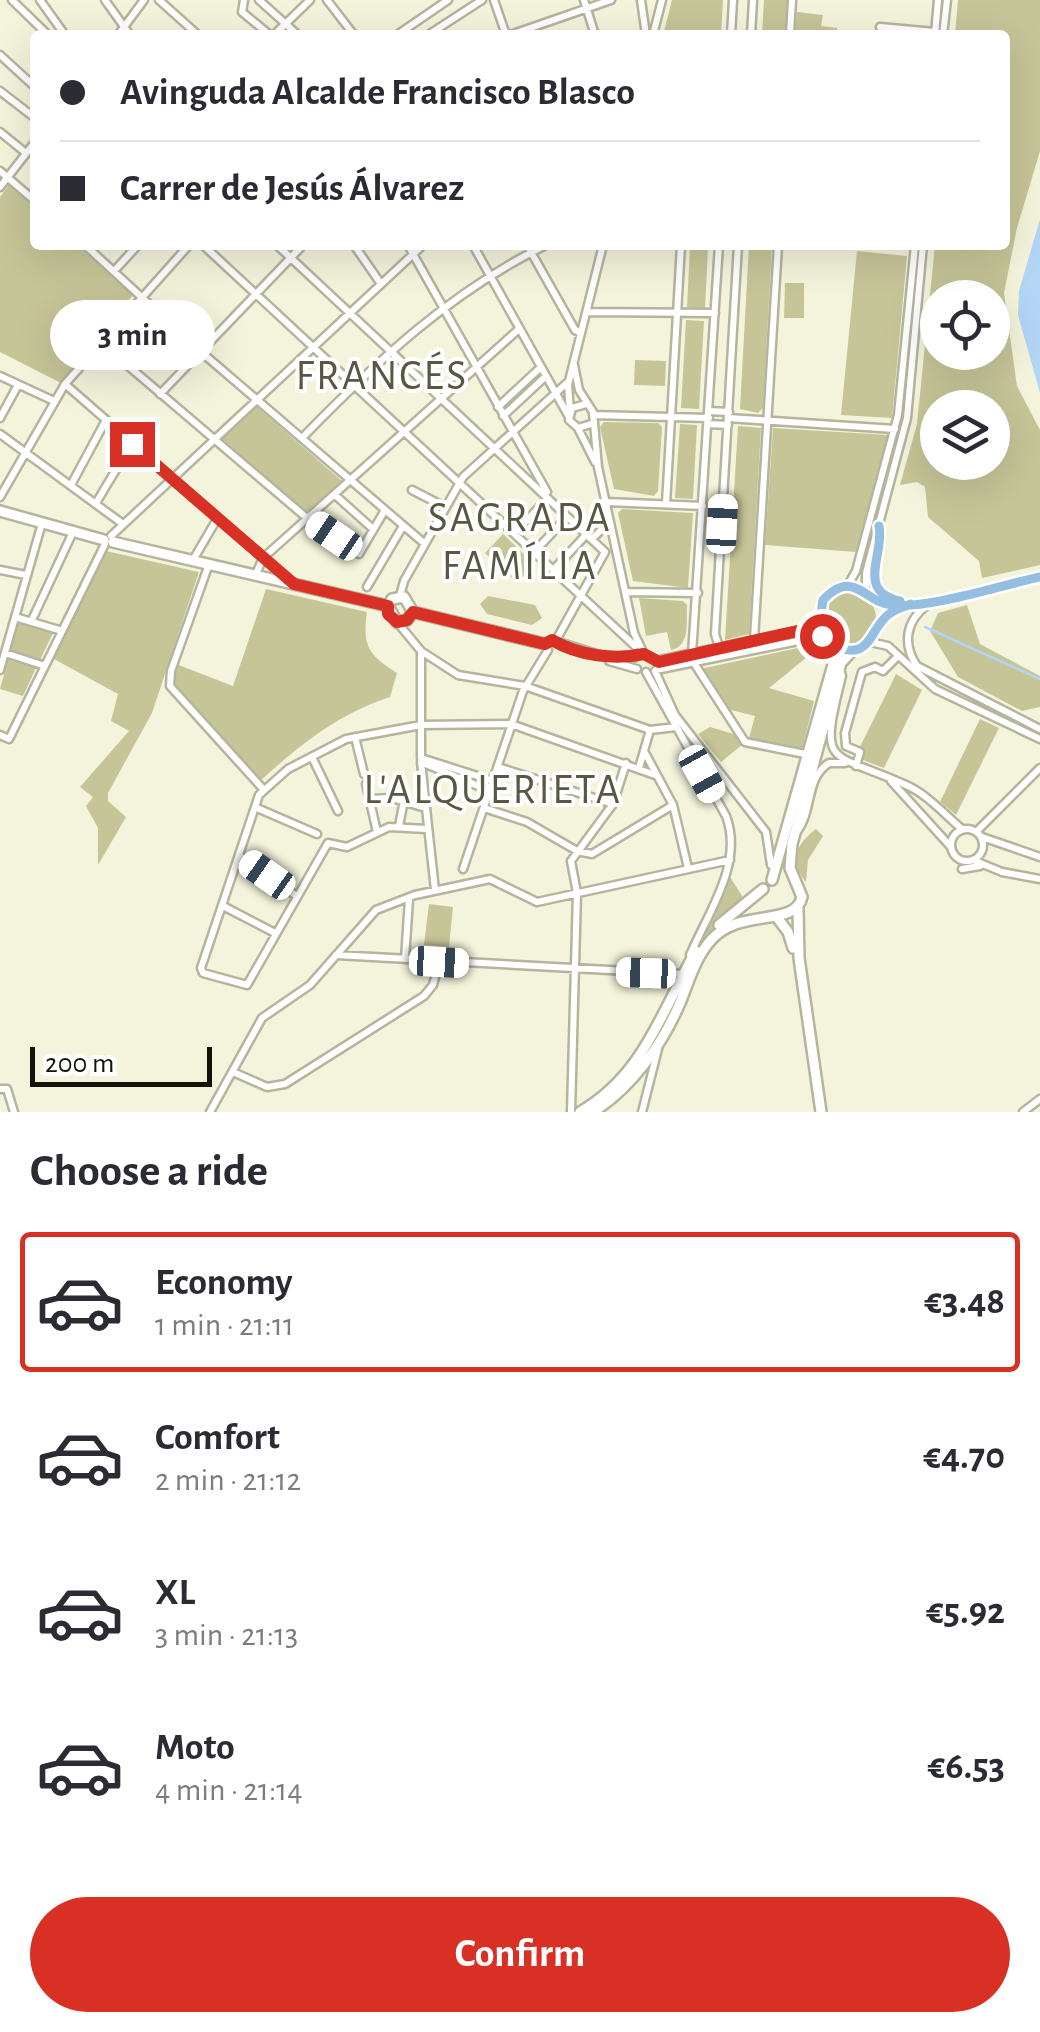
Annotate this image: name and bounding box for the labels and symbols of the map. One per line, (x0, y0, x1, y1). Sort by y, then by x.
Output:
callout: 3 min (49, 299, 214, 369)
district label: FRANCÉS (295, 351, 469, 397)
route end (110, 422, 155, 467)
car (705, 493, 739, 555)
district label: SAGRADA FAMÍLIA (428, 497, 612, 587)
car (301, 507, 367, 565)
route start (800, 614, 845, 659)
car (674, 740, 730, 808)
district label: L'ALQUERIETA (364, 769, 622, 811)
car (234, 846, 300, 904)
car (408, 945, 470, 979)
car (615, 957, 677, 989)
scale bar (30, 1042, 212, 1086)

